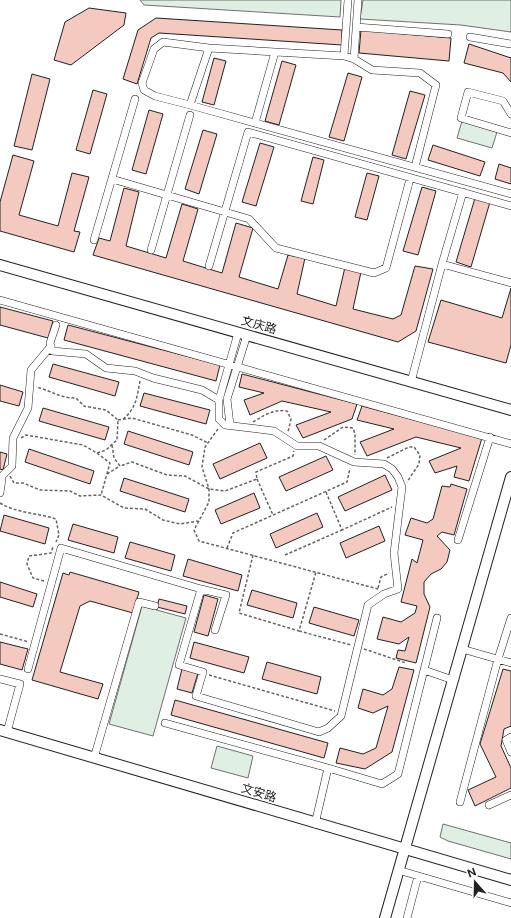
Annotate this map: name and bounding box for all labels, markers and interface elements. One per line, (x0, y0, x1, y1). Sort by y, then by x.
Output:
street label: 文庆路 (240, 313, 278, 337)
street label: 文安路 (240, 781, 278, 805)
north arrow (455, 862, 495, 902)
text: N (465, 865, 478, 880)

